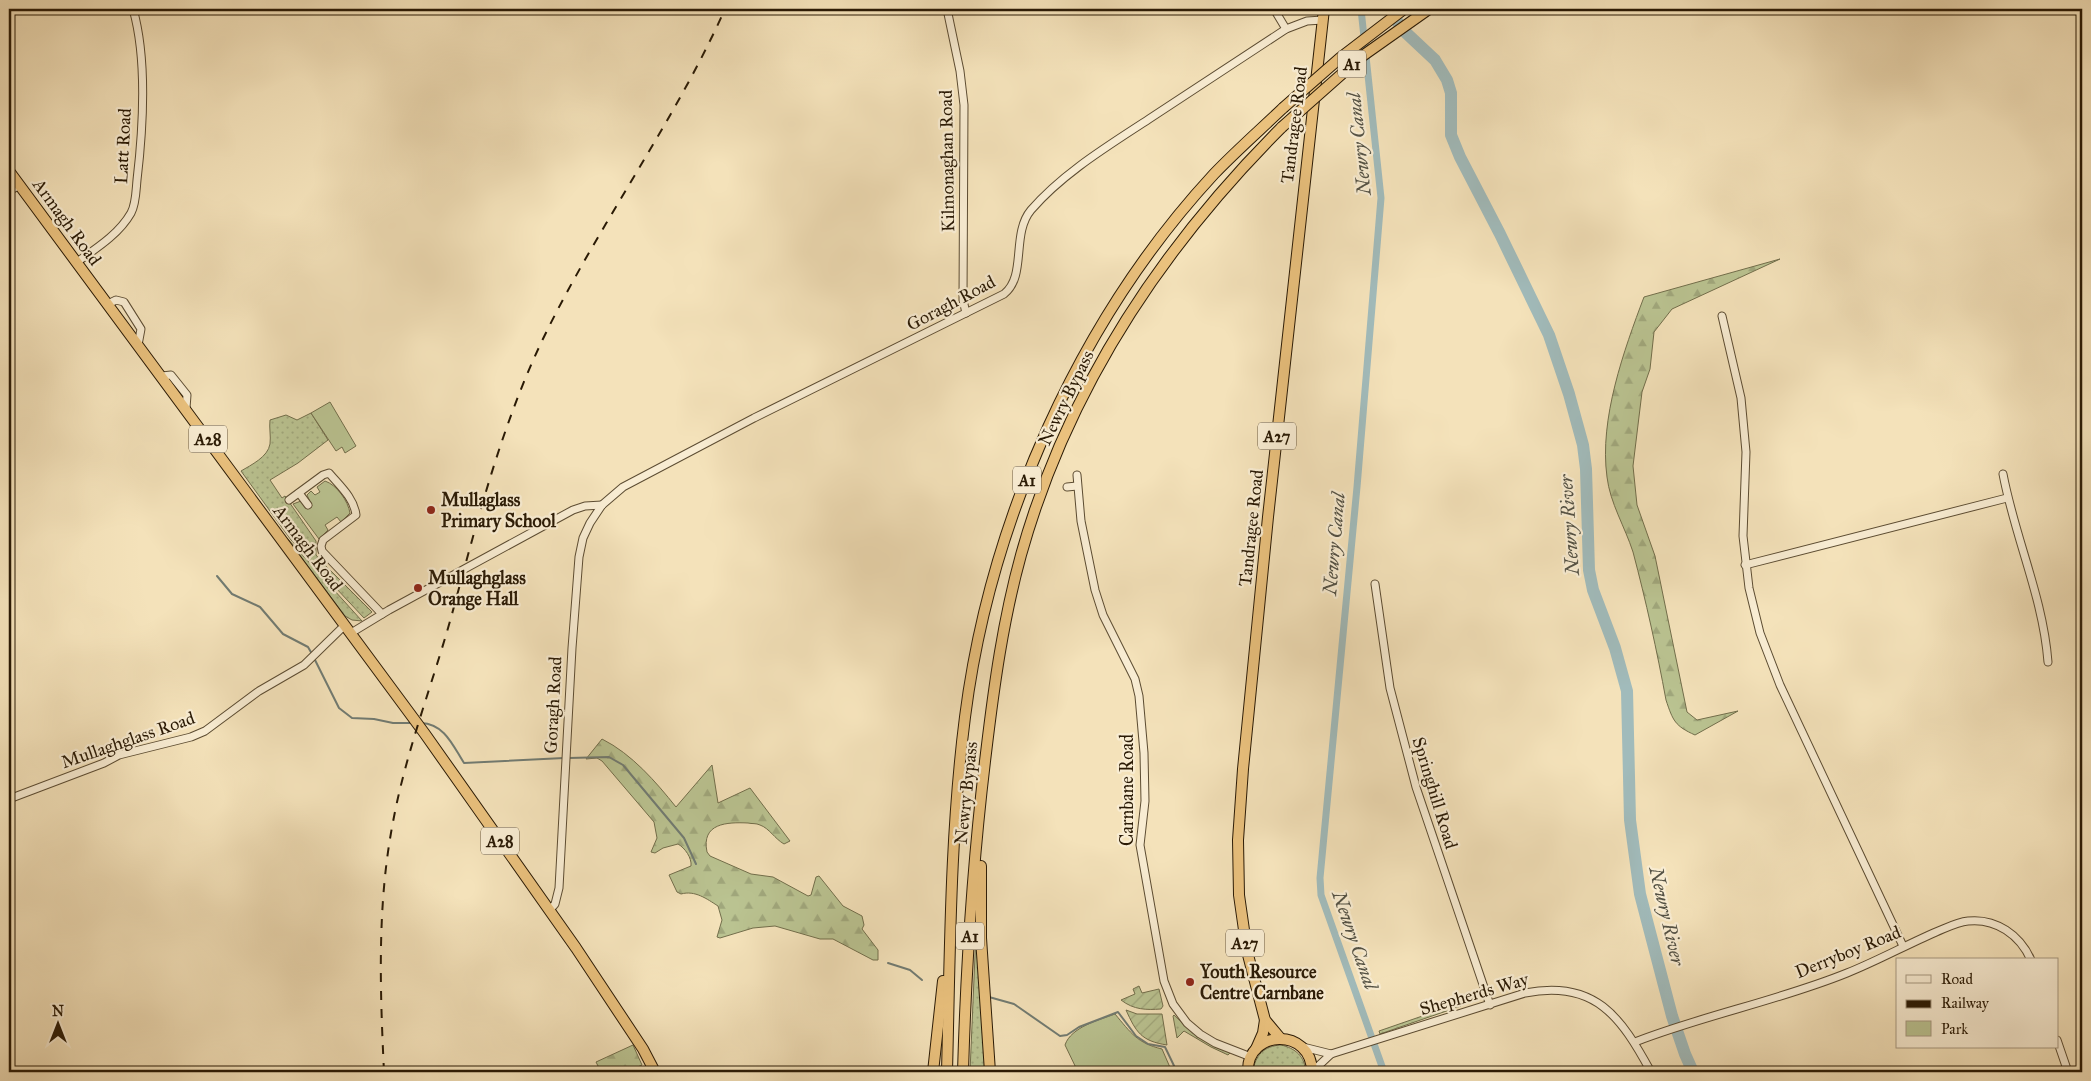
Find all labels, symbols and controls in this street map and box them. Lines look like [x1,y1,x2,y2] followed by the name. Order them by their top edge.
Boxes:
[1338,51,1366,78] road number: A1
[1276,65,1313,185] street label: Tandragee Road
[935,90,960,232] street label: Kilmonaghan Road
[1342,90,1376,197] water label: Newry Canal
[110,108,136,184] street label: Latt Road
[27,173,106,270] street label: Armagh Road
[903,270,1000,336] street label: Goragh Road
[1033,347,1099,449] street label: Newry Bypass
[1258,422,1296,450] road number: A27
[189,426,227,452] road number: A28
[1013,466,1041,494] road number: A1
[1234,468,1269,588] street label: Tandragee Road
[1554,473,1584,577] water label: Newry River
[441,489,557,533] place label: Mullaglass Primary School
[1318,490,1350,597] water label: Newry Canal
[267,500,348,596] street label: Armagh Road
[425,504,437,516] marker: Mullaglass Primary School
[428,567,526,611] place label: Mullaghglass Orange Hall
[412,582,424,594] marker: Mullaghglass Orange Hall
[539,656,568,754] street label: Goragh Road
[58,707,198,774] street label: Mullaghglass Road
[1116,734,1138,846] street label: Carnbane Road
[1407,734,1462,852] street label: Springhill Road
[950,740,982,846] street label: Newry Bypass
[481,828,519,854] road number: A28
[1644,863,1690,969] water label: Newry River
[1327,887,1383,994] water label: Newry Canal
[1792,921,1904,983] street label: Derryboy Road
[956,922,984,949] road number: A1
[1226,930,1264,956] road number: A27
[1896,958,2058,1048] legend
[1199,961,1324,1004] place label: Youth Resource Centre Carnbane
[1417,968,1532,1020] street label: Shepherds Way
[1941,970,1973,988] text: Road
[1184,976,1196,988] marker: Youth Resource Centre Carnbane
[1941,994,1990,1012] text: Railway
[32,998,82,1048] north arrow
[52,1003,64,1020] text: N
[1941,1020,1968,1038] text: Park

